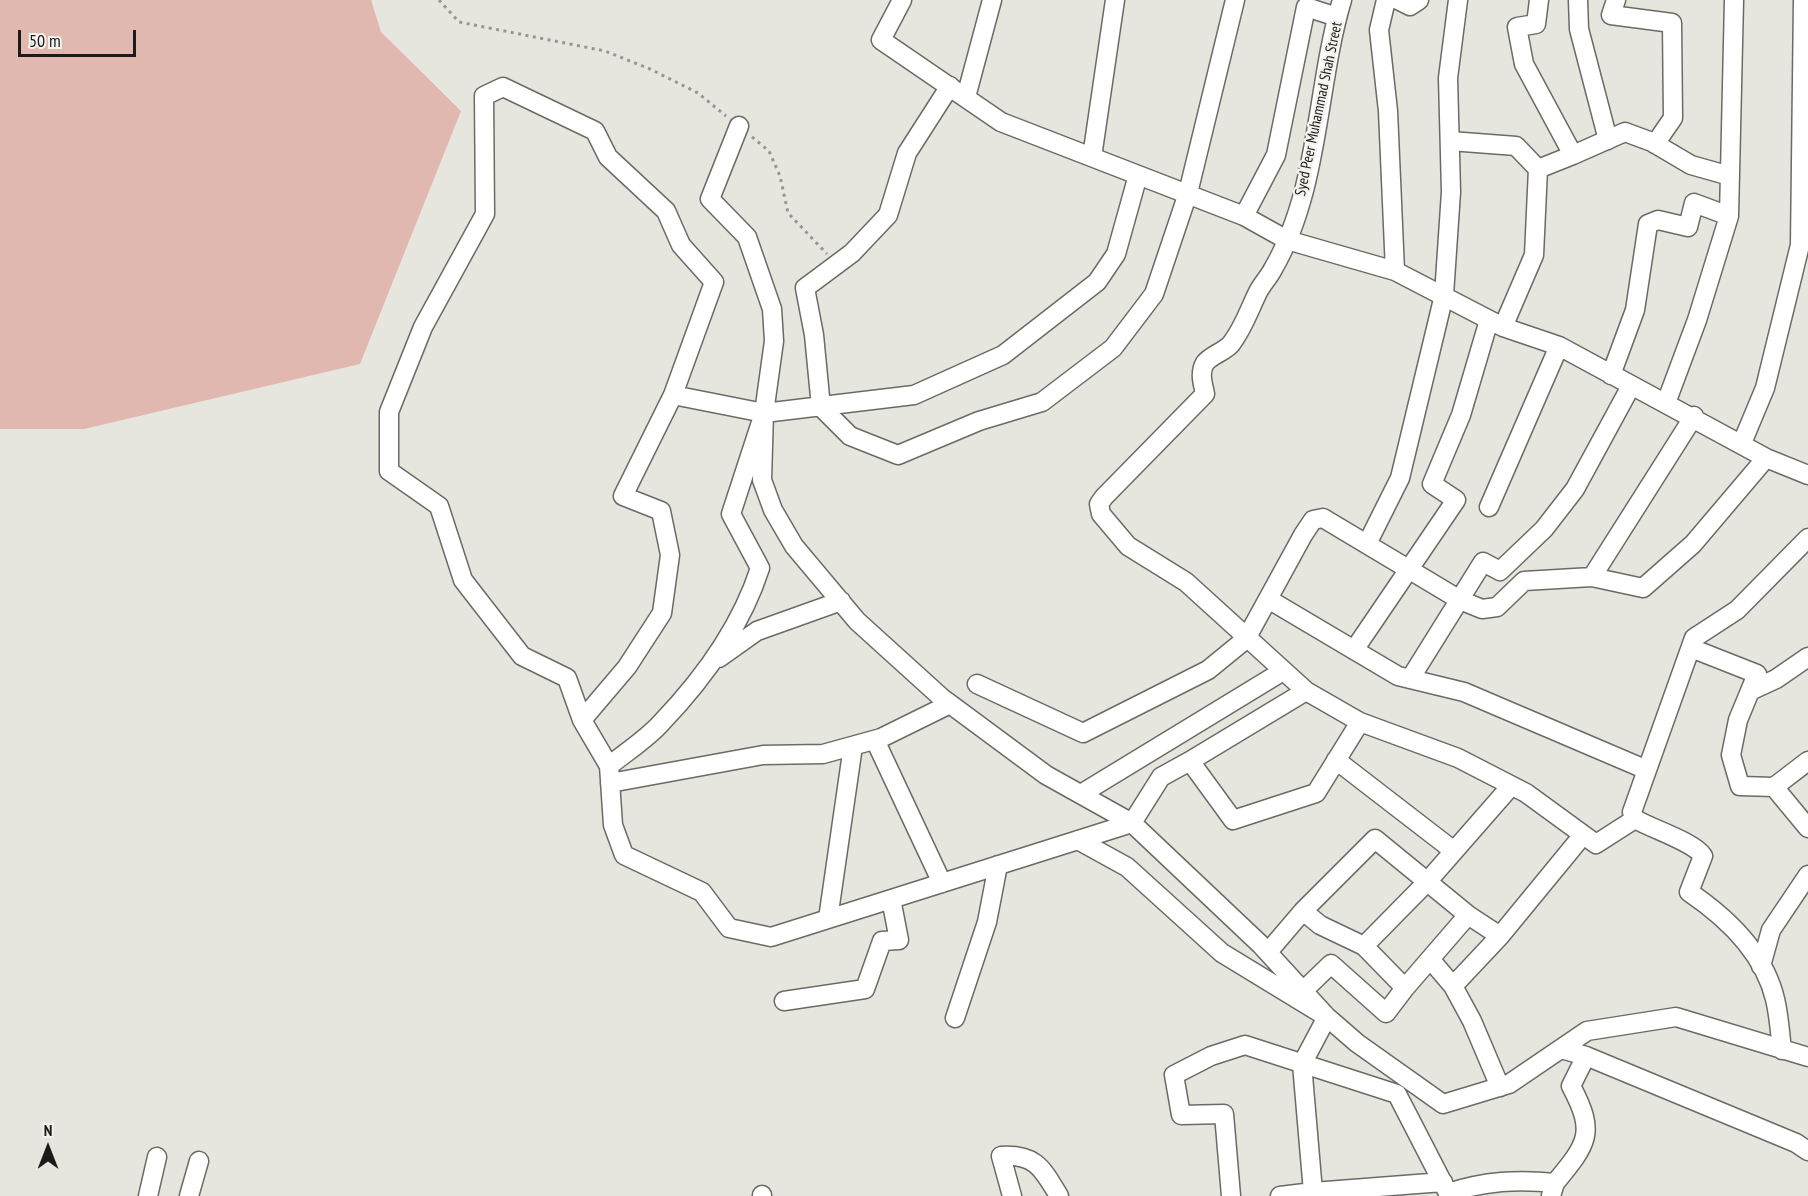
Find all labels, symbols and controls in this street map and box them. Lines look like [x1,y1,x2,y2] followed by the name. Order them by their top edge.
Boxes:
[21,18,140,56] scale bar
[1292,20,1346,198] street label: Syed Peer Muhammad Shah Street
[29,29,61,52] text: 50 m
[18,1118,78,1178] north arrow
[44,1120,52,1140] text: N

